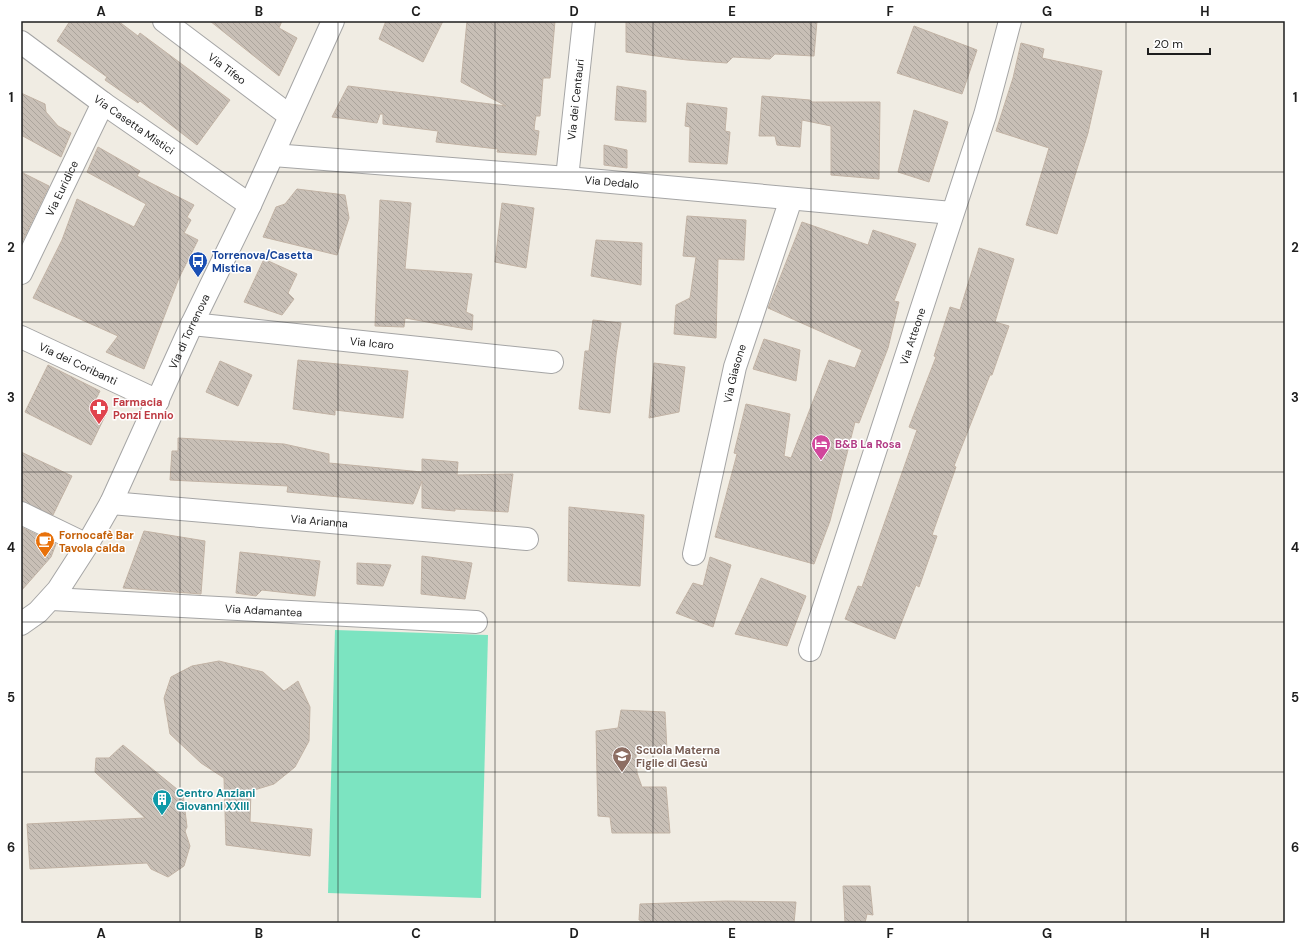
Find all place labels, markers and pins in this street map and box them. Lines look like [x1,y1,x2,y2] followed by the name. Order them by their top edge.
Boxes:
[212,248,313,275] place label: Torrenova/Casetta Mistica
[187,250,209,278] bus stop icon: Torrenova/Casetta Mistica
[113,395,174,422] place label: Farmacia Ponzi Ennio
[88,397,110,425] pharmacy icon: Farmacia Ponzi Ennio
[810,433,832,461] hotel icon: B&B La Rosa
[835,437,901,451] place label: B&B La Rosa
[59,528,134,555] place label: Fornocafè Bar Tavola calda
[34,530,56,558] cafe icon: Fornocafè Bar Tavola calda
[636,743,720,770] place label: Scuola Materna Figlie di Gesù
[611,745,633,773] school or university icon: Scuola Materna Figlie di Gesù
[176,786,255,813] place label: Centro Anziani Giovanni XXIII
[151,788,173,816] building icon: Centro Anziani Giovanni XXIII

